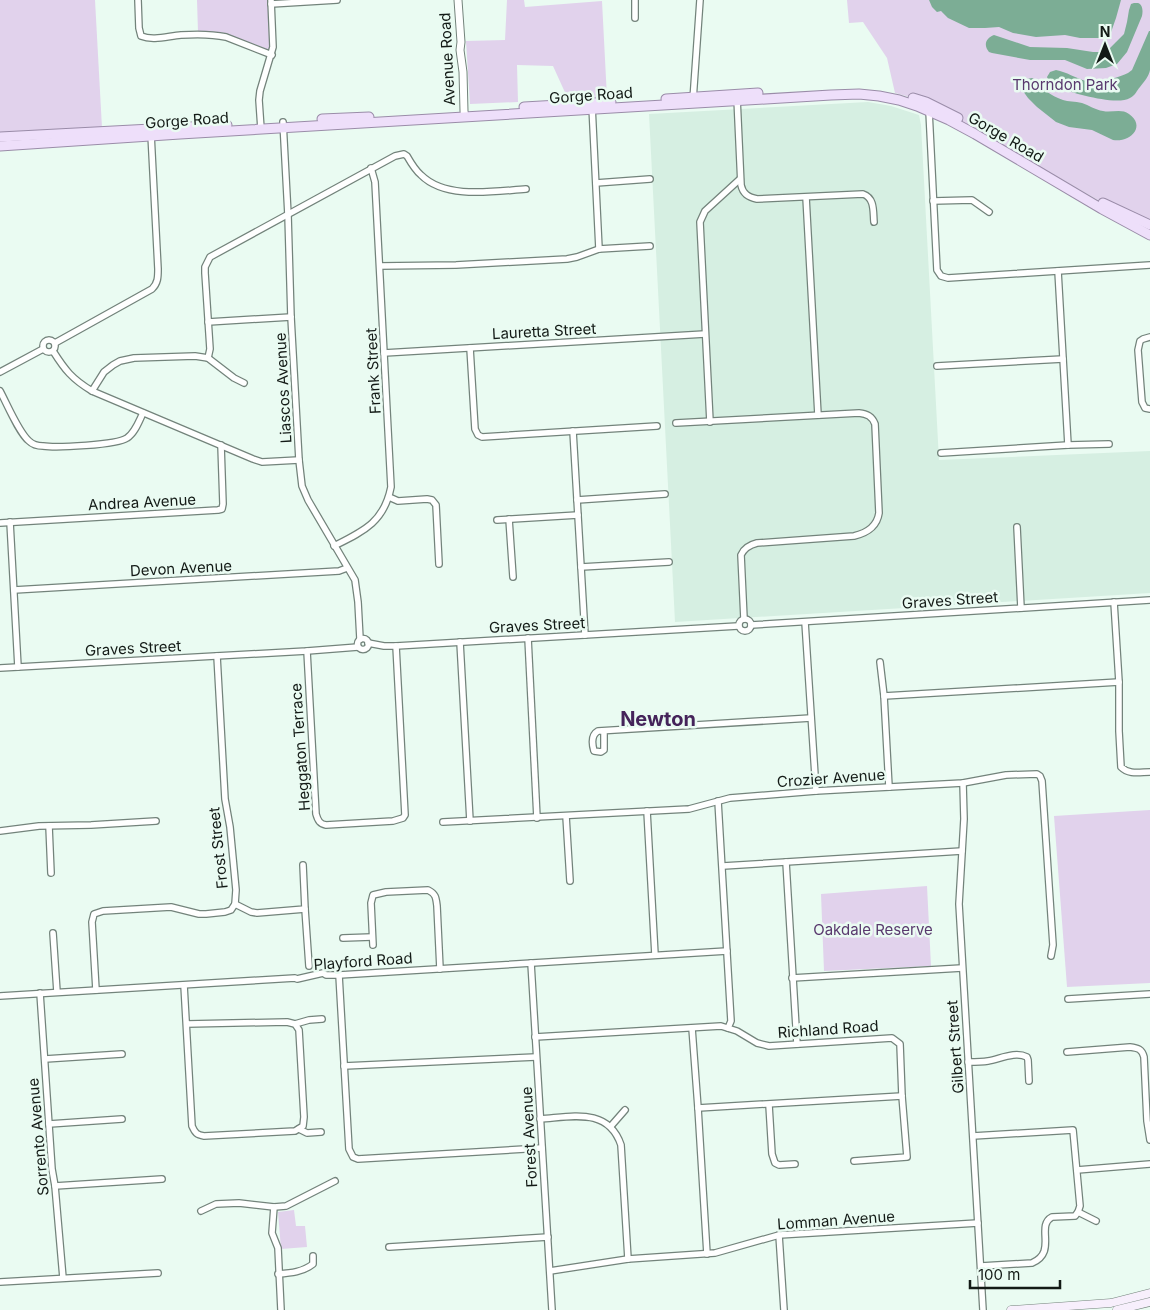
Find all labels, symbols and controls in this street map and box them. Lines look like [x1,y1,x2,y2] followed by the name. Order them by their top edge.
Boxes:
[435,12,459,106] street label: Avenue Road
[1080,20,1130,70] north arrow
[1100,23,1110,40] text: N
[1012,75,1119,94] park label: Thorndon Park
[548,83,634,107] street label: Gorge Road
[144,108,230,132] street label: Gorge Road
[965,108,1047,166] street label: Gorge Road
[491,319,597,343] street label: Lauretta Street
[361,327,385,415] street label: Frank Street
[271,332,295,444] street label: Liascos Avenue
[88,490,196,514] street label: Andrea Avenue
[129,556,233,580] street label: Devon Avenue
[901,587,999,613] street label: Graves Street
[488,613,586,637] street label: Graves Street
[84,636,182,660] street label: Graves Street
[286,682,314,812] street label: Heggaton Terrace
[620,707,696,731] district label: Newton
[776,765,886,791] street label: Crozier Avenue
[204,806,232,890] street label: Frost Street
[813,920,933,939] park label: Oakdale Reserve
[313,948,413,974] street label: Playford Road
[942,1000,968,1094] street label: Gilbert Street
[777,1016,879,1042] street label: Richland Road
[23,1077,53,1197] street label: Sorrento Avenue
[517,1086,541,1188] street label: Forest Avenue
[777,1206,895,1234] street label: Lomman Avenue
[970,1258,1060,1290] scale bar
[978,1265,1020,1284] text: 100 m

